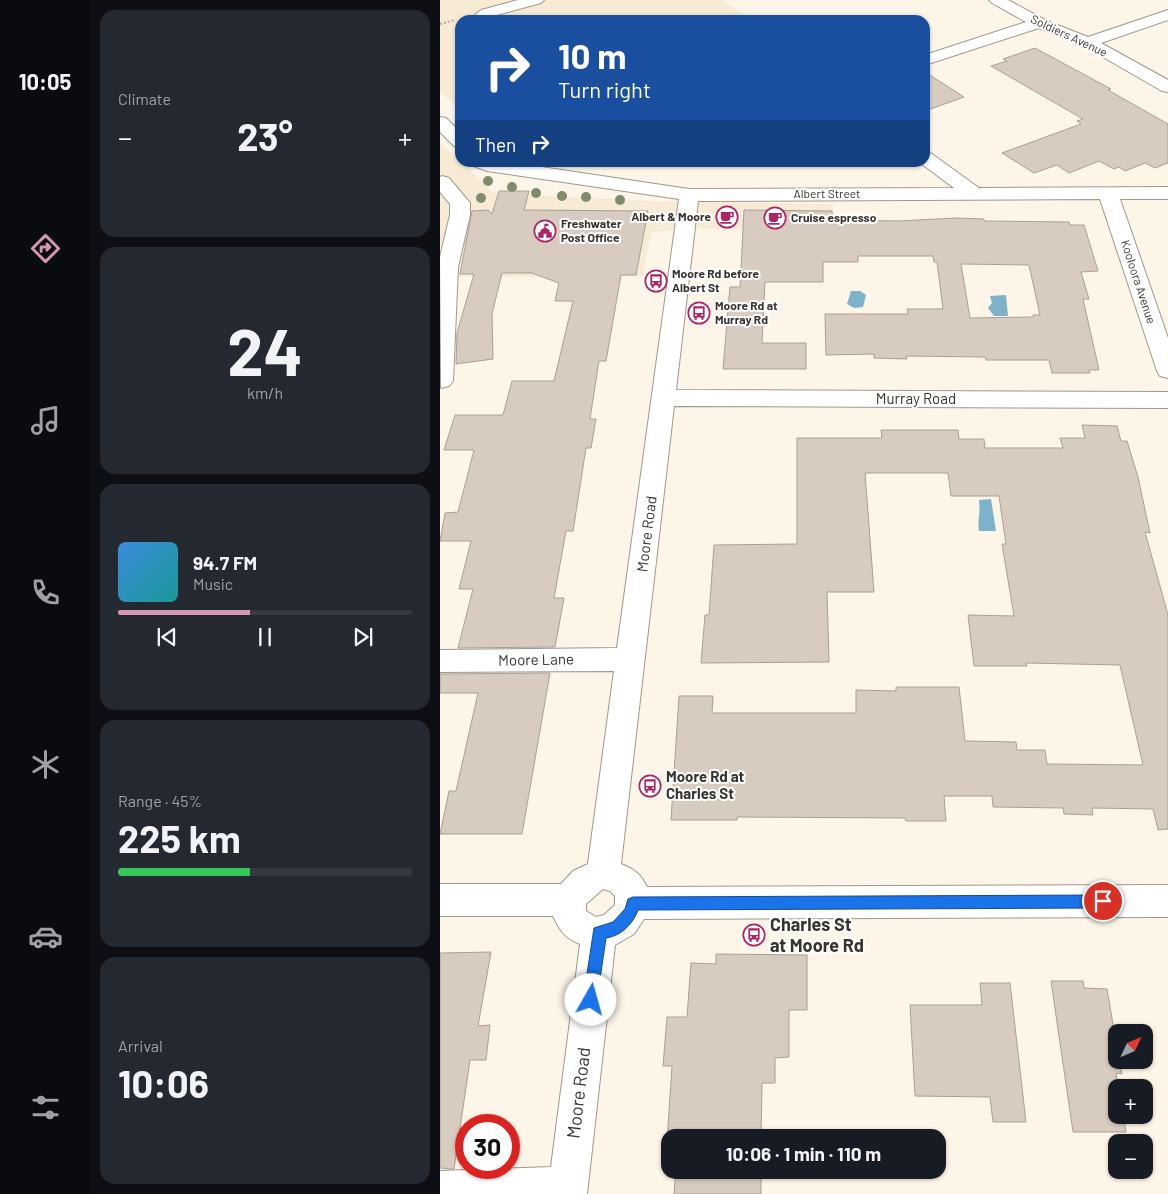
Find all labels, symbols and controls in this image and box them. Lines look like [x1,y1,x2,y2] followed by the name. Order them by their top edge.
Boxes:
[1029,11,1110,59] street label: Soldiers Avenue
[558,34,627,76] text: 10 m
[475,35,540,100] icon: right
[19,68,71,94] text: 10:05
[558,76,651,102] text: Turn right
[118,89,171,108] text: Climate
[237,113,293,159] text: 23°
[118,120,132,154] text: −
[398,120,412,154] text: +
[526,130,554,158] icon: right
[475,133,516,156] text: Then
[794,186,861,200] street label: Albert Street
[715,205,739,229] cafe icon: Albert & Moore
[763,206,787,230] cafe icon: Cruise espresso
[631,209,711,223] place label: Albert & Moore
[791,210,877,224] place label: Cruise espresso
[561,216,622,244] place label: Freshwater Post Office
[533,219,557,243] public building icon: Freshwater Post Office
[28,231,63,266] icon: directions
[1119,238,1159,325] street label: Kooloora Avenue
[672,266,759,294] place label: Moore Rd before Albert St
[644,269,668,293] bus stop icon: Moore Rd before Albert St
[715,298,778,326] place label: Moore Rd at Murray Rd
[687,301,711,325] bus stop icon: Moore Rd at Murray Rd
[227,311,303,389] text: 24
[247,383,283,402] text: km/h
[876,389,956,407] street label: Murray Road
[28,403,63,438] icon: music
[632,495,660,573] street label: Moore Road
[193,551,257,574] text: 94.7 FM
[193,574,233,593] text: Music
[28,575,63,610] icon: phone
[153,623,181,651] icon: previous
[251,623,279,651] icon: pause
[349,623,377,651] icon: next
[498,649,574,669] street label: Moore Lane
[28,747,63,782] icon: climate
[666,767,745,802] place label: Moore Rd at Charles St
[638,774,662,798] bus stop icon: Moore Rd at Charles St
[118,791,202,810] text: Range · 45%
[118,815,241,861] text: 225 km
[1082,880,1124,922] pin
[1089,887,1117,915] icon: arrive
[770,913,864,956] place label: Charles St at Moore Rd
[28,919,63,954] icon: car
[742,923,766,947] bus stop icon: Charles St at Moore Rd
[564,973,616,1025] position arrow
[1108,1024,1152,1069] north arrow
[1108,1024,1153,1179] map controls
[118,1036,163,1055] text: Arrival
[561,1046,595,1140] street label: Moore Road
[118,1060,209,1106] text: 10:06
[1108,1079,1153,1124] button: +
[28,1090,63,1125] icon: filters
[455,1114,520,1179] speed limit sign: 30
[1108,1134,1153,1179] button: −
[726,1142,881,1165] text: 10:06 · 1 min · 110 m

